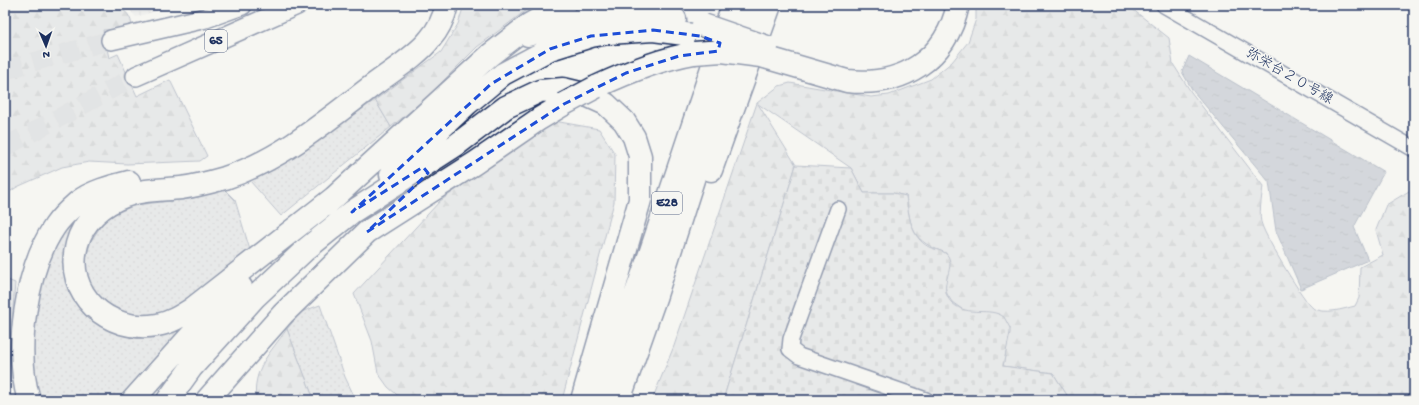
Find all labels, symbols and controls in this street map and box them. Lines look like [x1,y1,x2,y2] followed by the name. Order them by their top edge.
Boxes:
[26,26,66,66] north arrow
[205,30,227,52] road number: 65
[1242,45,1336,109] street label: 弥栄台２０号線
[42,48,50,60] text: N
[652,192,682,214] road number: E28

